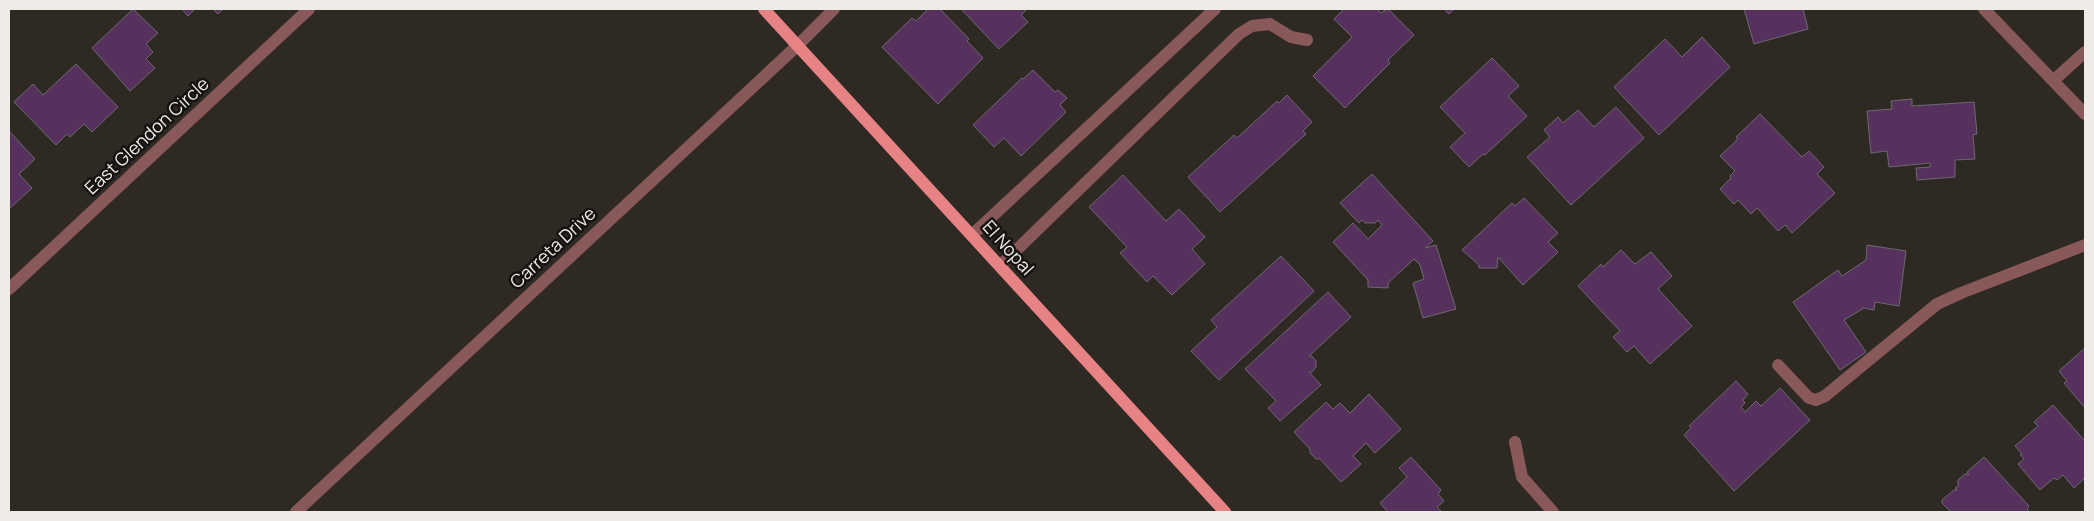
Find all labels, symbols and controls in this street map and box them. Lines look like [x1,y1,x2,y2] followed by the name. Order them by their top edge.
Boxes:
[79,71,214,199] street label: East Glendon Circle
[504,201,600,293] street label: Carreta Drive
[978,215,1040,280] street label: El Nopal

